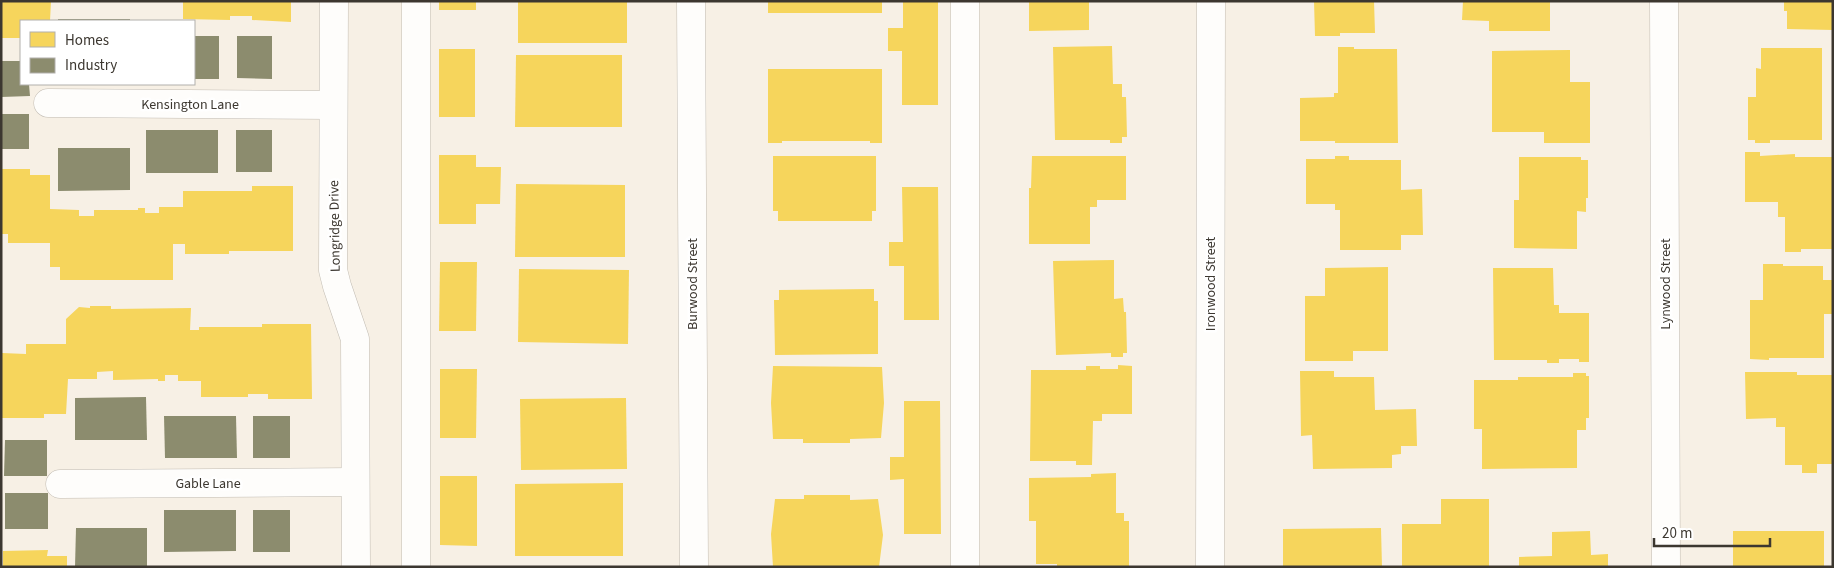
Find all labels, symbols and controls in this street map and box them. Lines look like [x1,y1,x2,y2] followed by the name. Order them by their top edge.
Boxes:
[20,20,195,85] legend
[65,30,109,51] text: Homes
[65,55,117,76] text: Industry
[141,95,239,115] street label: Kensington Lane
[324,180,346,272] street label: Longridge Drive
[1201,236,1221,331] street label: Ironwood Street
[683,238,703,330] street label: Burwood Street
[1656,238,1676,330] street label: Lynwood Street
[175,474,241,494] street label: Gable Lane
[1654,516,1770,548] scale bar
[1662,523,1692,544] text: 20 m

